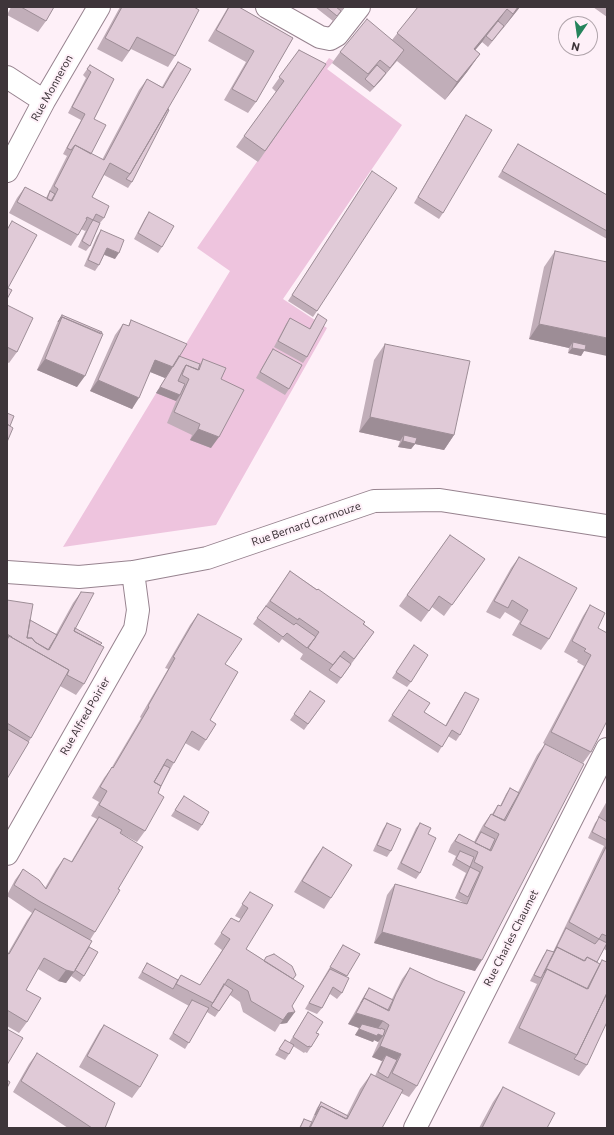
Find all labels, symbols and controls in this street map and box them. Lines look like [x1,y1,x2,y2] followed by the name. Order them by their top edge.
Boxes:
[558,16,598,56] north arrow
[570,40,581,54] text: N
[28,52,76,124] street label: Rue Monneron
[250,499,362,549] street label: Rue Bernard Carmouze
[57,675,113,757] street label: Rue Alfred Poirier
[481,888,541,988] street label: Rue Charles Chaumet

